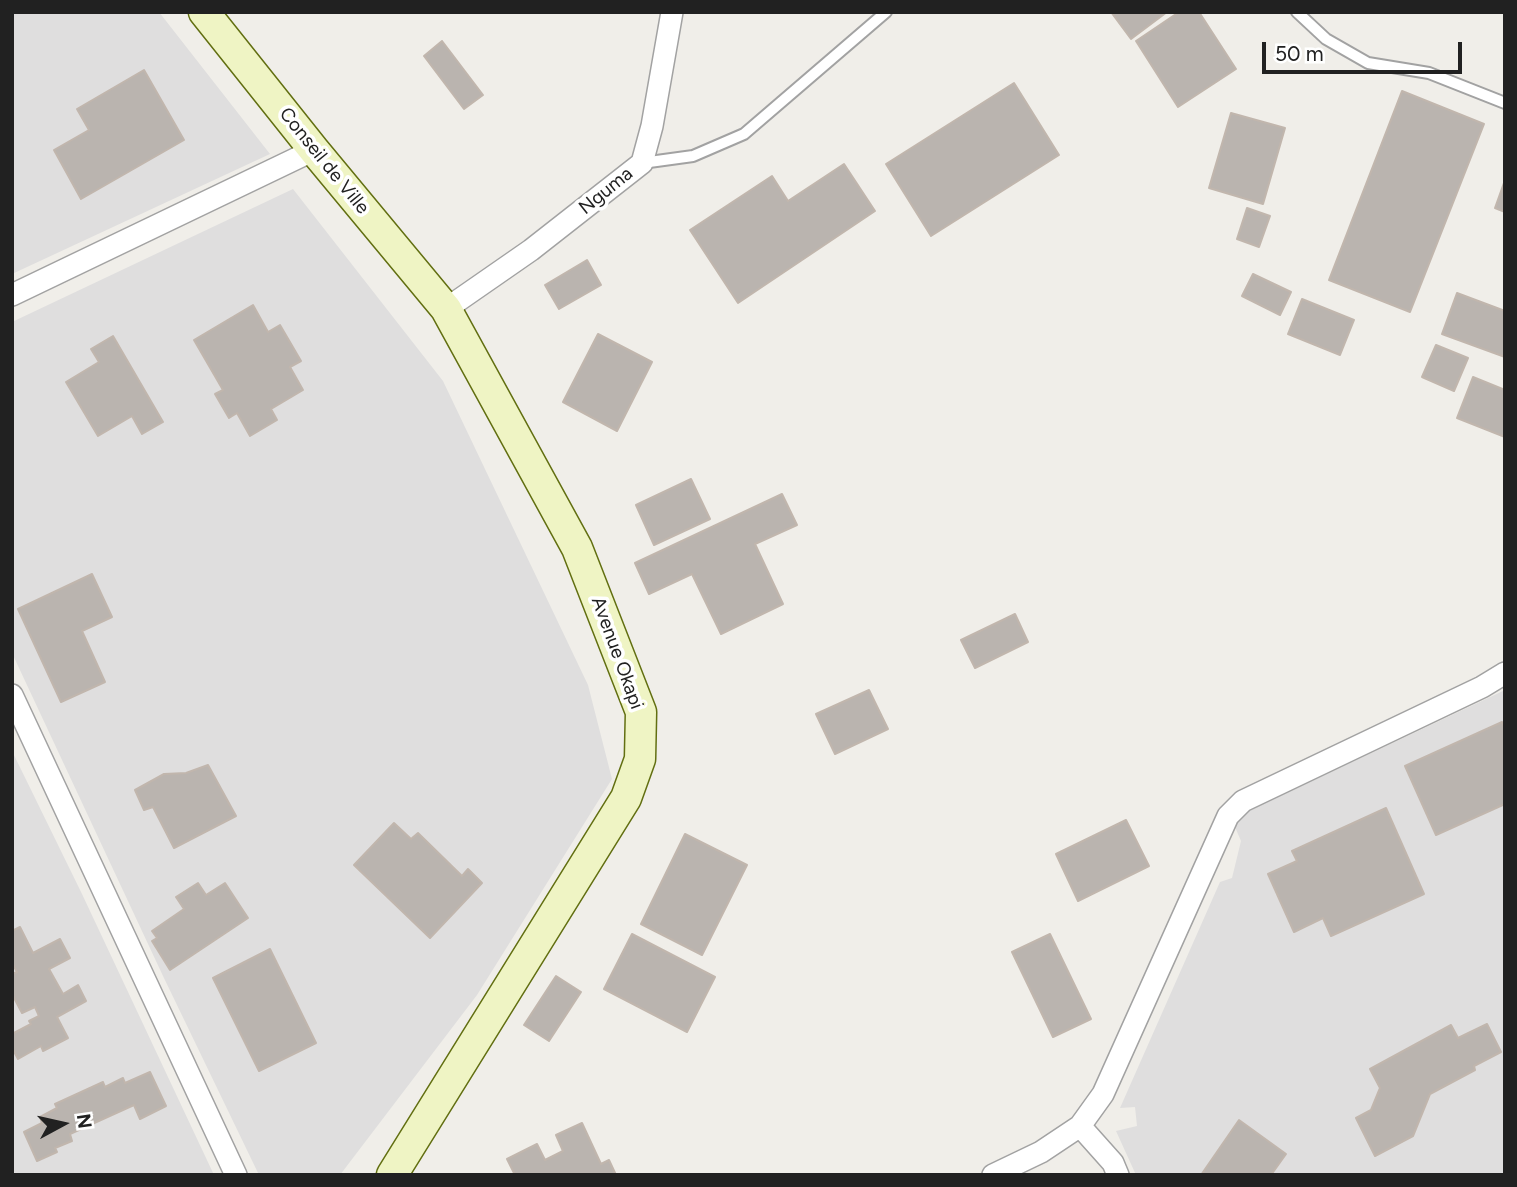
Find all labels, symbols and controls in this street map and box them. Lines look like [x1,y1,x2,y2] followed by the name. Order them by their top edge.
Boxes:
[1265,28,1464,72] scale bar
[1275,41,1324,66] text: 50 m
[274,103,374,219] street label: Conseil de Ville
[575,163,637,219] street label: Nguma
[586,594,648,712] street label: Avenue Okapi
[28,1089,98,1159] north arrow
[72,1112,97,1130] text: N

